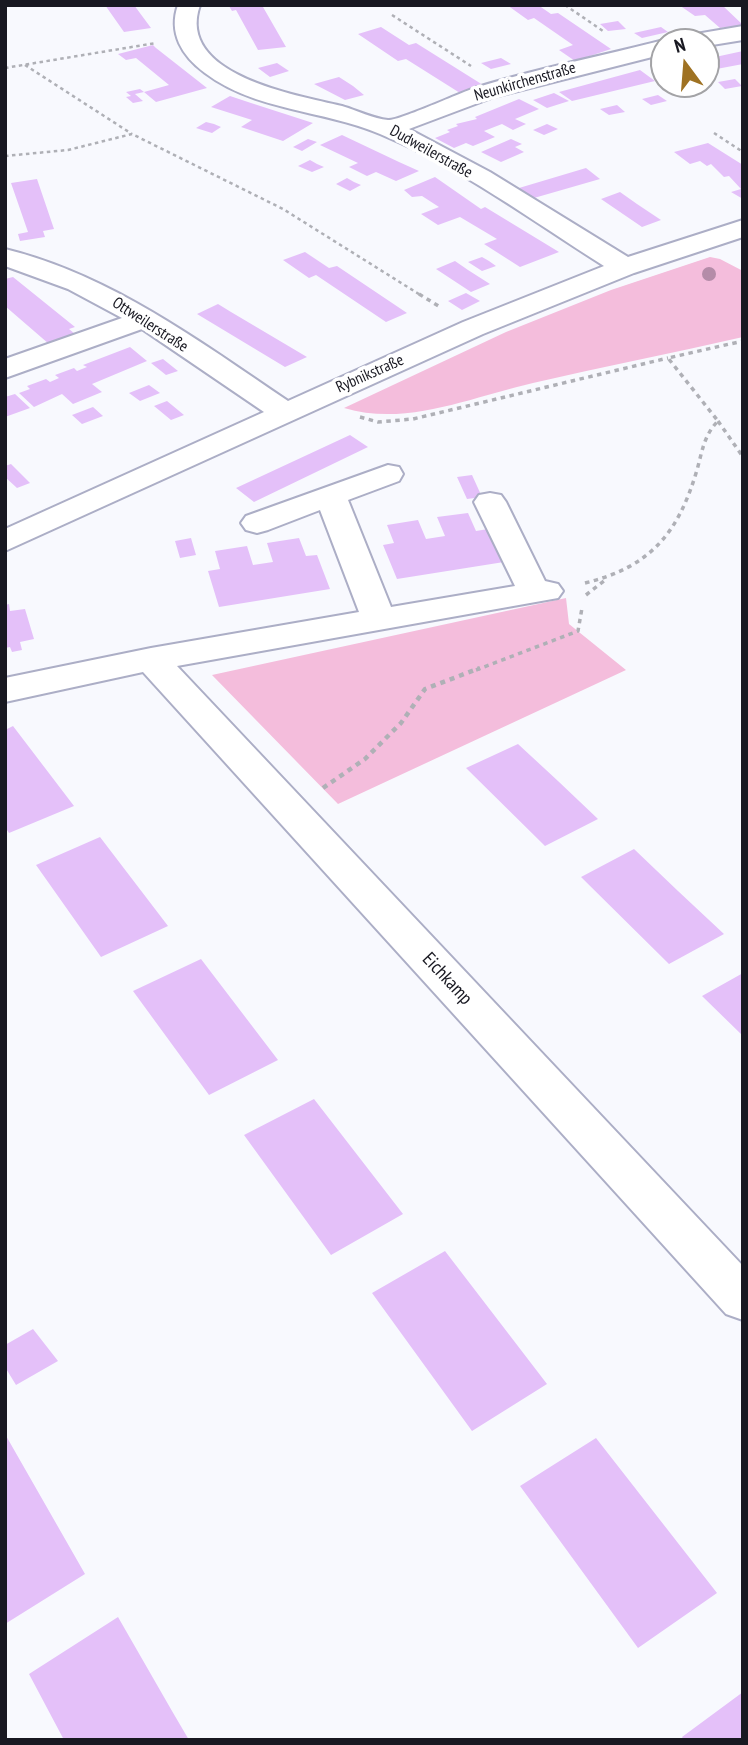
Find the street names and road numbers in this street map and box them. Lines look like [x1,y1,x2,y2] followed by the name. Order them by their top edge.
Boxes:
[472,58,578,106] street label: Neunkirchenstraße
[386,121,476,183] street label: Dudweilerstraße
[108,293,192,357] street label: Ottweilerstraße
[333,351,407,397] street label: Rybnikstraße
[417,948,477,1010] street label: Eichkamp

